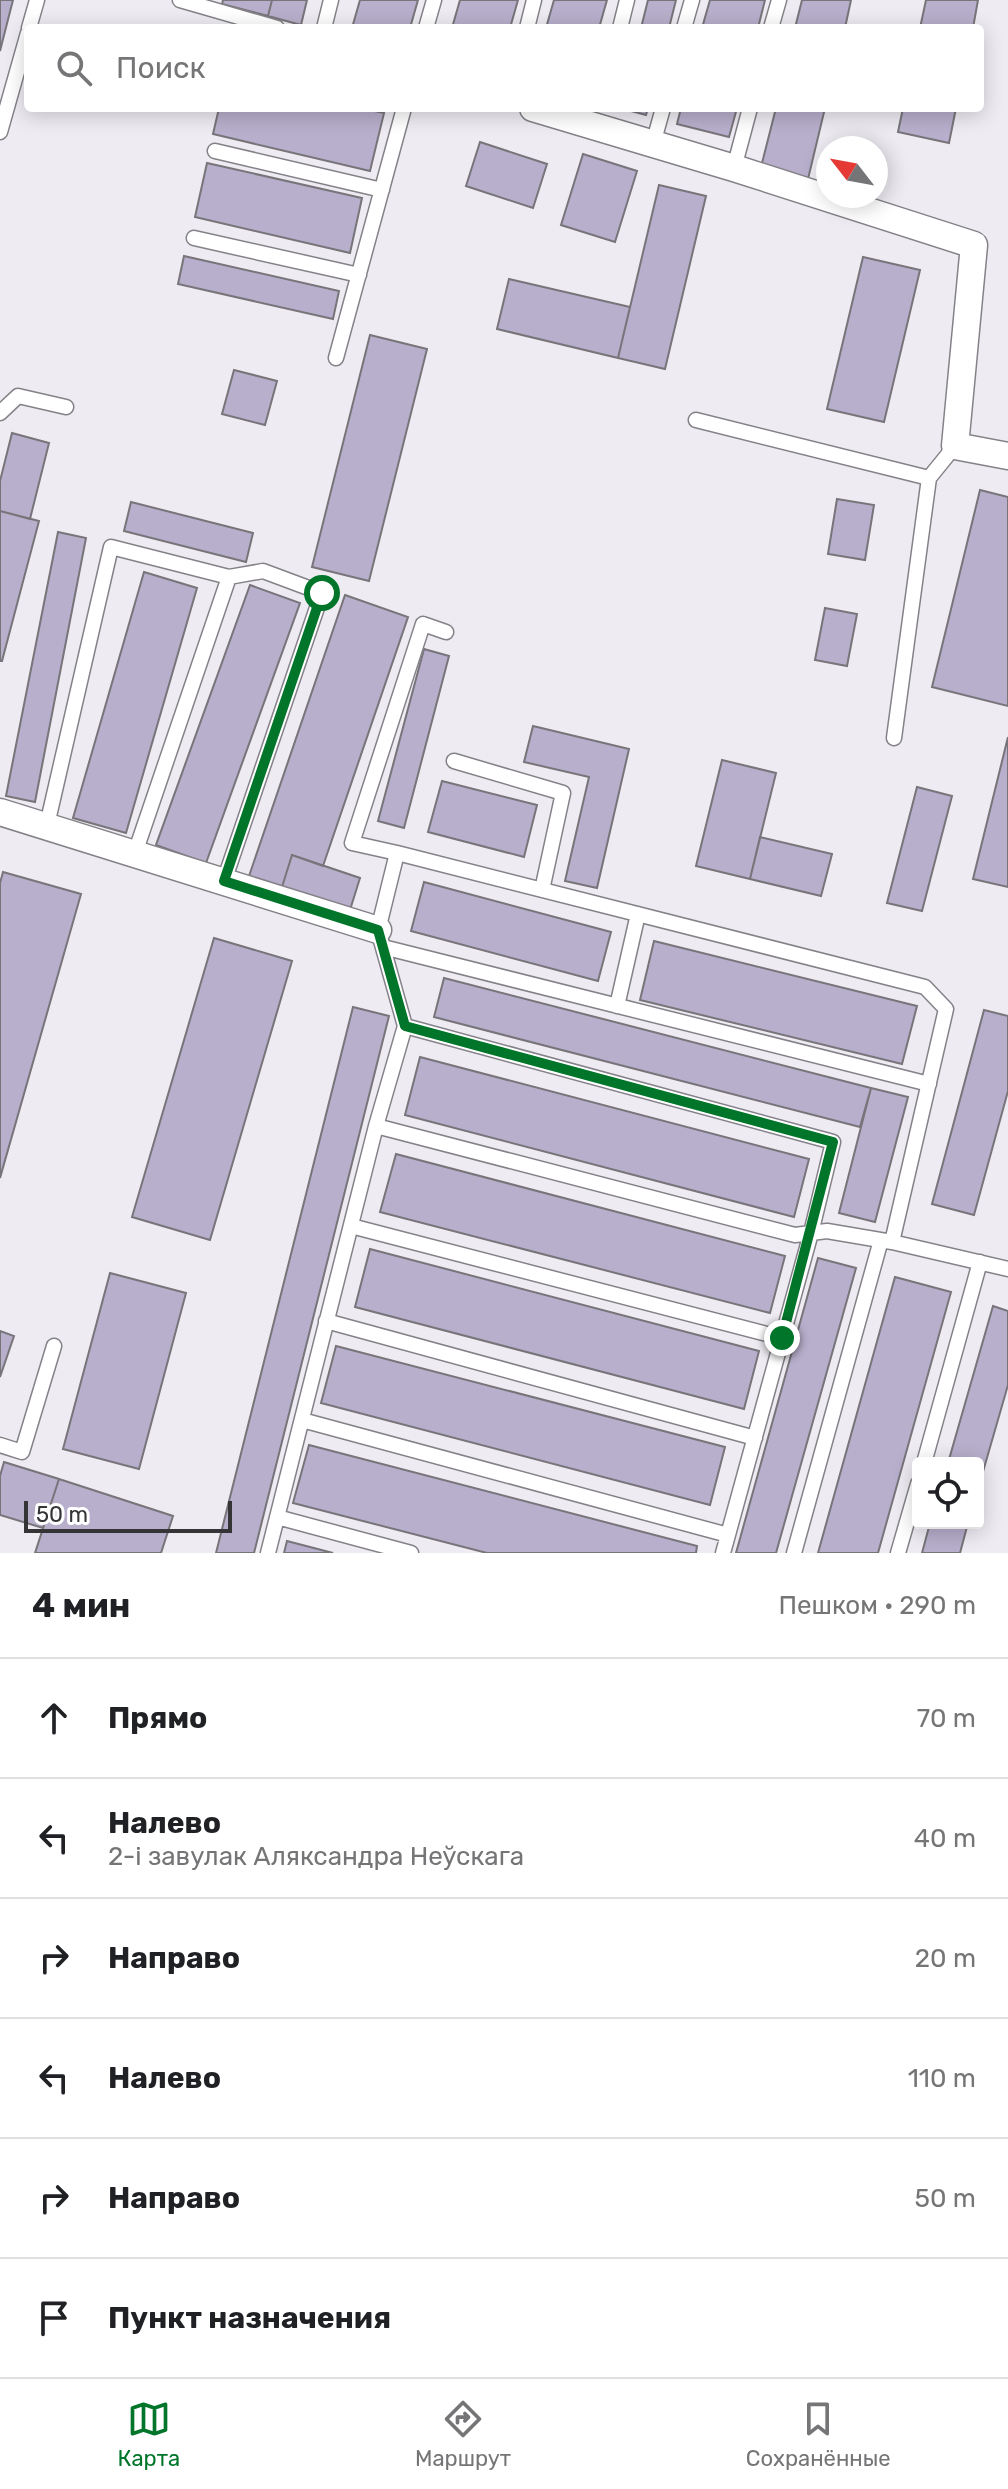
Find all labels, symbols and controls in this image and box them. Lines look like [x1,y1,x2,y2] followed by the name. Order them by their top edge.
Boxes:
[24,24,984,112] search box
[52,46,96,90] icon: search
[116,50,206,86] text: Поиск
[816,136,888,208] north arrow
[304,575,340,611] route start
[764,1320,800,1356] route end
[912,1457,984,1529] map controls
[912,1457,984,1529] button: locate
[24,1497,232,1533] scale bar
[36,1501,88,1528] text: 50 m
[32,1585,130,1626] text: 4 мин
[778,1590,976,1621] text: Пешком · 290 m
[32,1696,76,1740] icon: ahead
[108,1700,207,1736] text: Прямо
[917,1703,976,1734] text: 70 m
[108,1805,221,1841] text: Налево
[32,1816,76,1860] icon: left
[914,1823,976,1854] text: 40 m
[108,1841,524,1872] text: 2-і завулак Аляксандра Неўскага
[32,1936,76,1980] icon: right
[108,1940,240,1976] text: Направо
[915,1943,976,1974] text: 20 m
[32,2056,76,2100] icon: left
[108,2060,221,2096] text: Налево
[908,2063,976,2094] text: 110 m
[32,2176,76,2220] icon: right
[108,2180,240,2216] text: Направо
[915,2183,976,2214] text: 50 m
[32,2296,76,2340] icon: arrive
[108,2300,391,2336] text: Пункт назначения
[117,2397,180,2472] tab: Карта
[415,2397,511,2472] tab: Маршрут
[746,2397,891,2472] tab: Сохранённые

